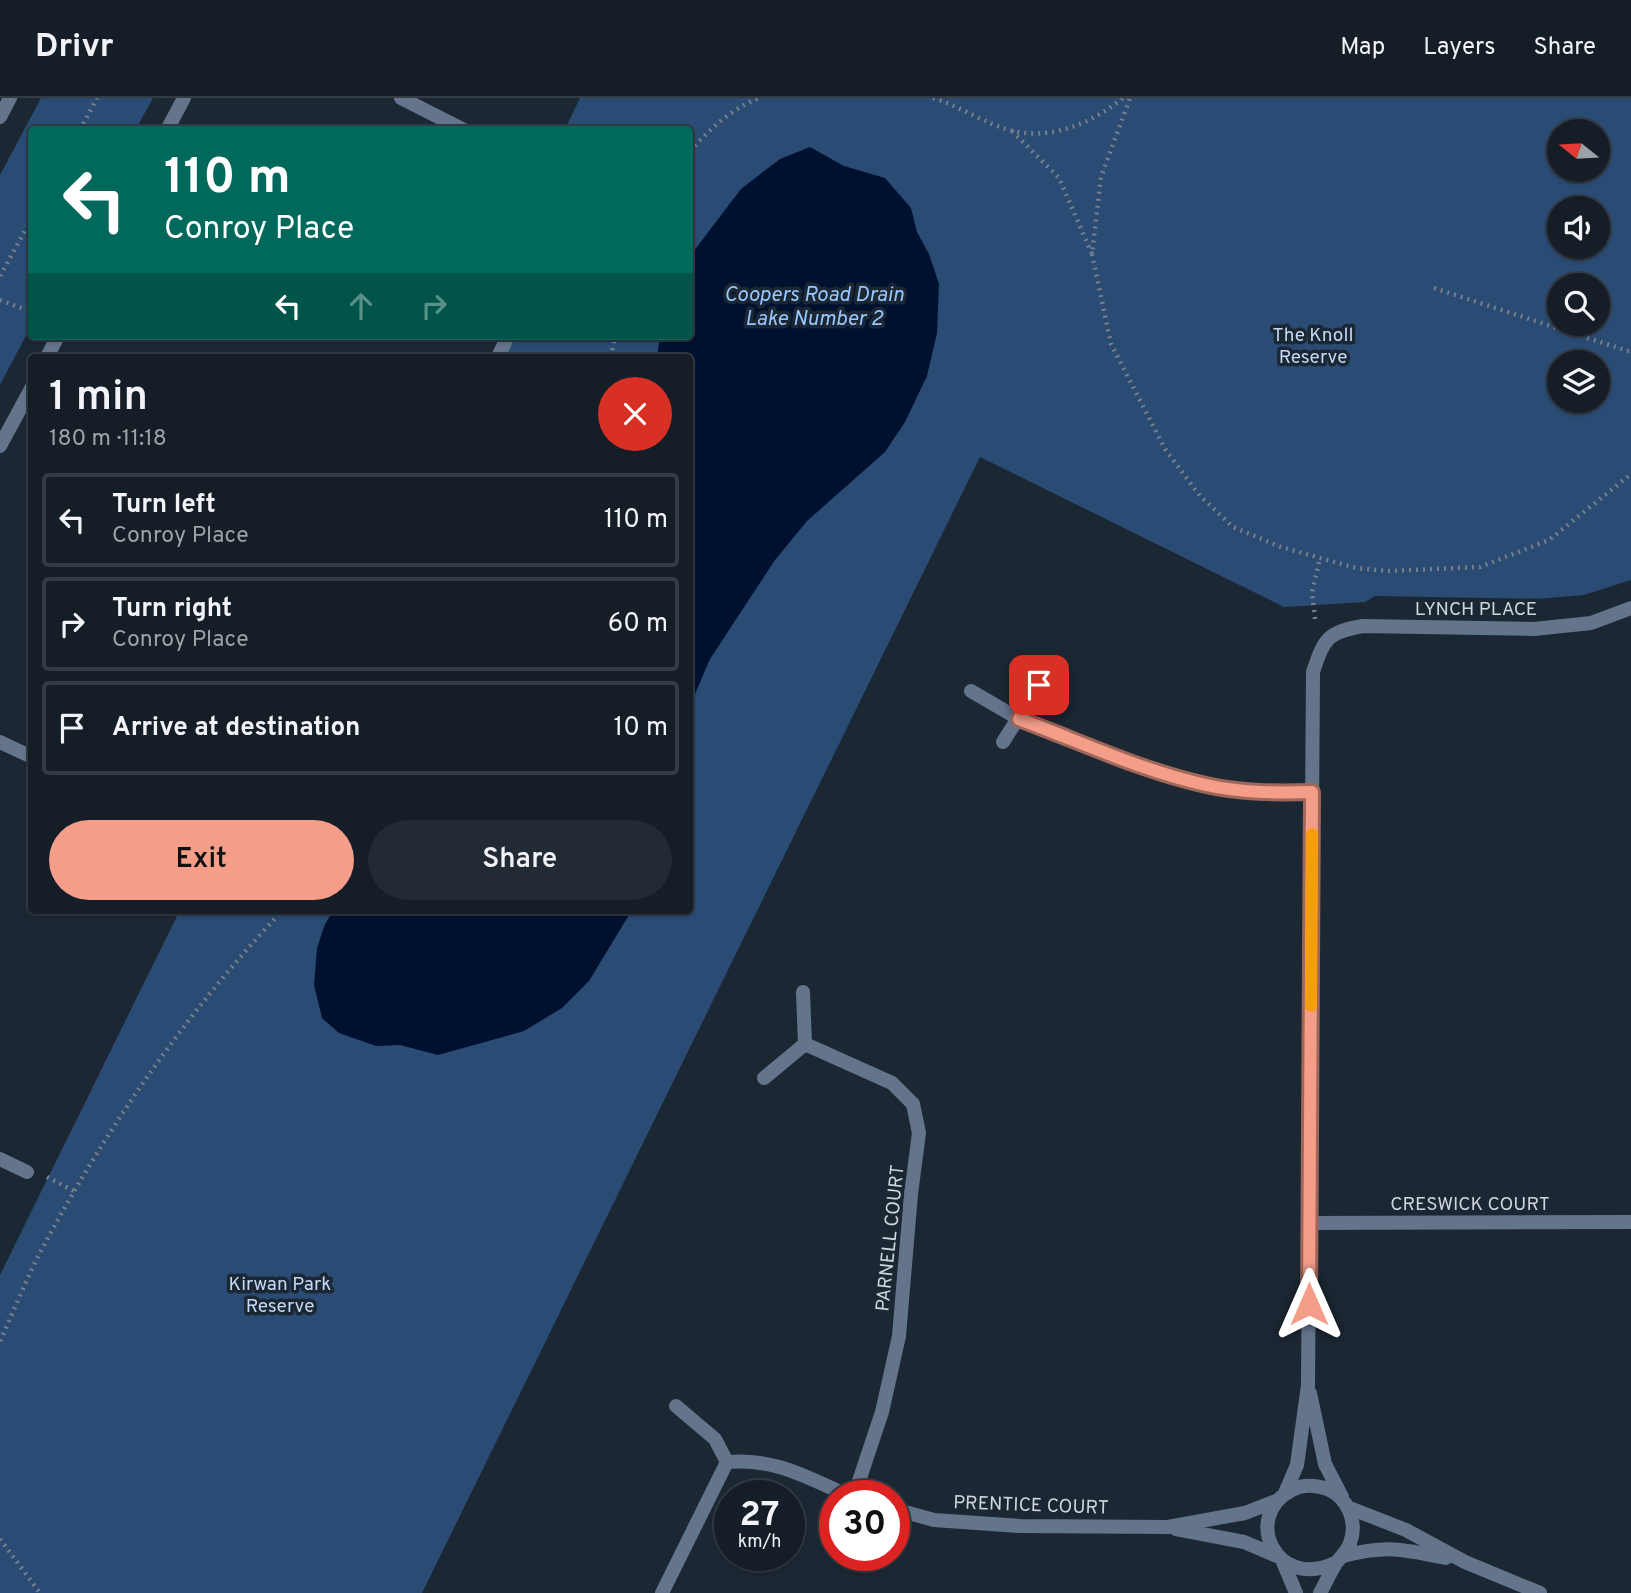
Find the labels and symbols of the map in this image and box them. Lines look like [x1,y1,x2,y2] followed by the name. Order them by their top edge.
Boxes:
[1547,119,1610,182] north arrow
[724,282,904,333] water label: Coopers Road Drain Lake Number 2
[1273,324,1353,370] park label: The Knoll Reserve
[1415,598,1537,622] street label: LYNCH PLACE
[1009,655,1069,715] pin
[871,1164,911,1313] street label: PARNELL COURT
[1390,1193,1550,1217] street label: CRESWICK COURT
[1272,1267,1346,1341] position arrow
[229,1273,331,1319] park label: Kirwan Park Reserve
[819,1480,910,1571] speed limit sign: 30
[953,1491,1109,1521] street label: PRENTICE COURT

